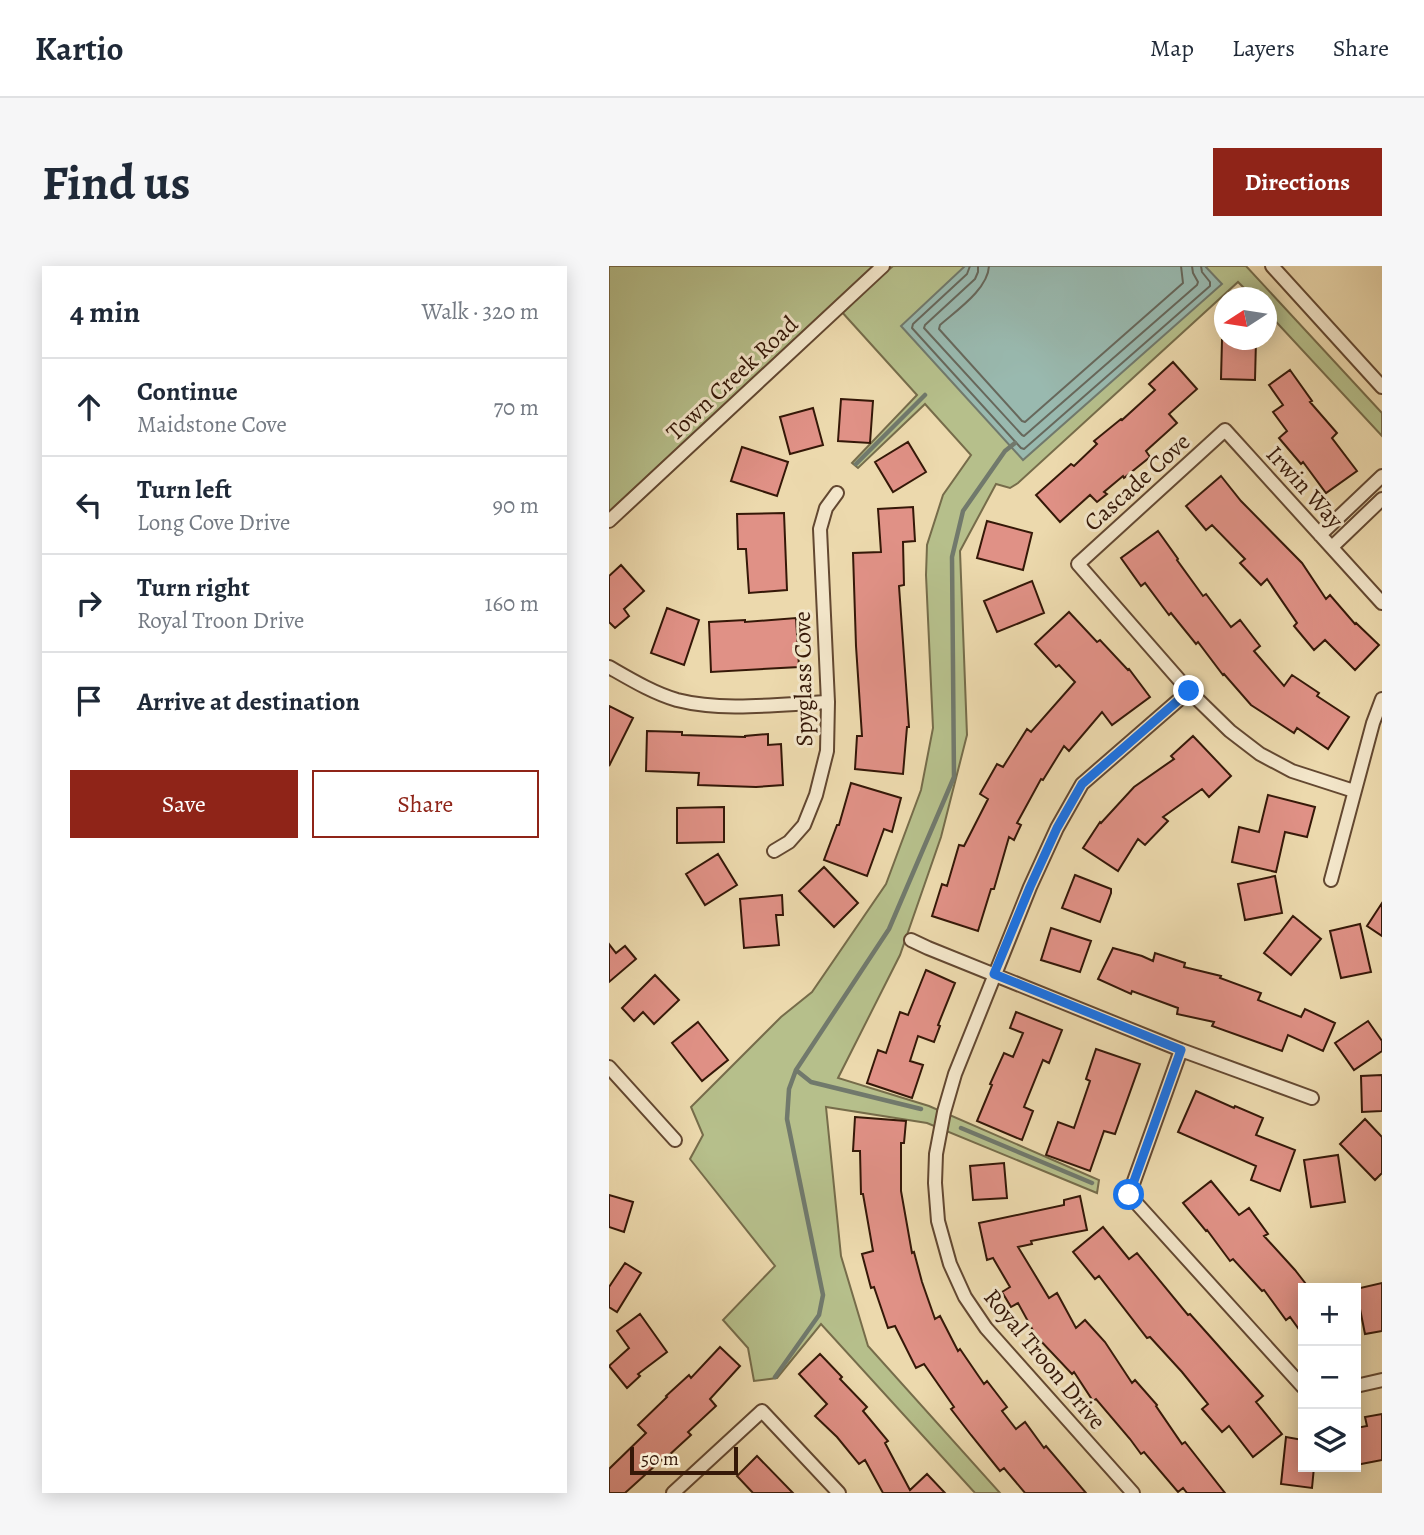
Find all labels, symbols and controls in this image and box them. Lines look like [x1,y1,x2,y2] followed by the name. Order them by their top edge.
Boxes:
[35,26,123,71] text: Kartio
[1150,32,1194,64] text: Map
[1232,32,1295,64] text: Layers
[1333,32,1389,64] text: Share
[1213,148,1382,216] button: Directions
[42,149,190,216] text: Find us
[1214,287,1277,350] north arrow
[70,292,140,332] text: 4 min
[422,296,539,327] text: Walk · 320 m
[659,308,805,448] street label: Town Creek Road
[137,374,238,409] text: Continue
[70,388,108,426] icon: ahead
[493,392,539,423] text: 70 m
[137,409,287,440] text: Maidstone Cove
[1077,426,1197,538] street label: Cascade Cove
[1259,439,1351,536] street label: Irwin Way
[137,472,232,507] text: Turn left
[70,486,108,524] icon: left
[493,490,539,521] text: 90 m
[137,507,290,538] text: Long Cove Drive
[137,570,250,605] text: Turn right
[70,584,108,622] icon: right
[485,588,539,619] text: 160 m
[137,605,304,636] text: Royal Troon Drive
[786,611,820,747] street label: Spyglass Cove
[1173,675,1204,706] route end
[70,682,108,720] icon: arrive
[137,684,360,719] text: Arrive at destination
[70,770,298,838] button: Save
[312,770,539,838] button: Share
[1113,1179,1144,1210] route start
[977,1282,1113,1436] street label: Royal Troon Drive
[1298,1283,1361,1472] map controls
[1298,1283,1361,1346] button: +
[1298,1346,1361,1409] button: −
[1298,1409,1361,1472] button: layers
[630,1444,739,1476] scale bar
[641,1446,679,1472] text: 50 m

